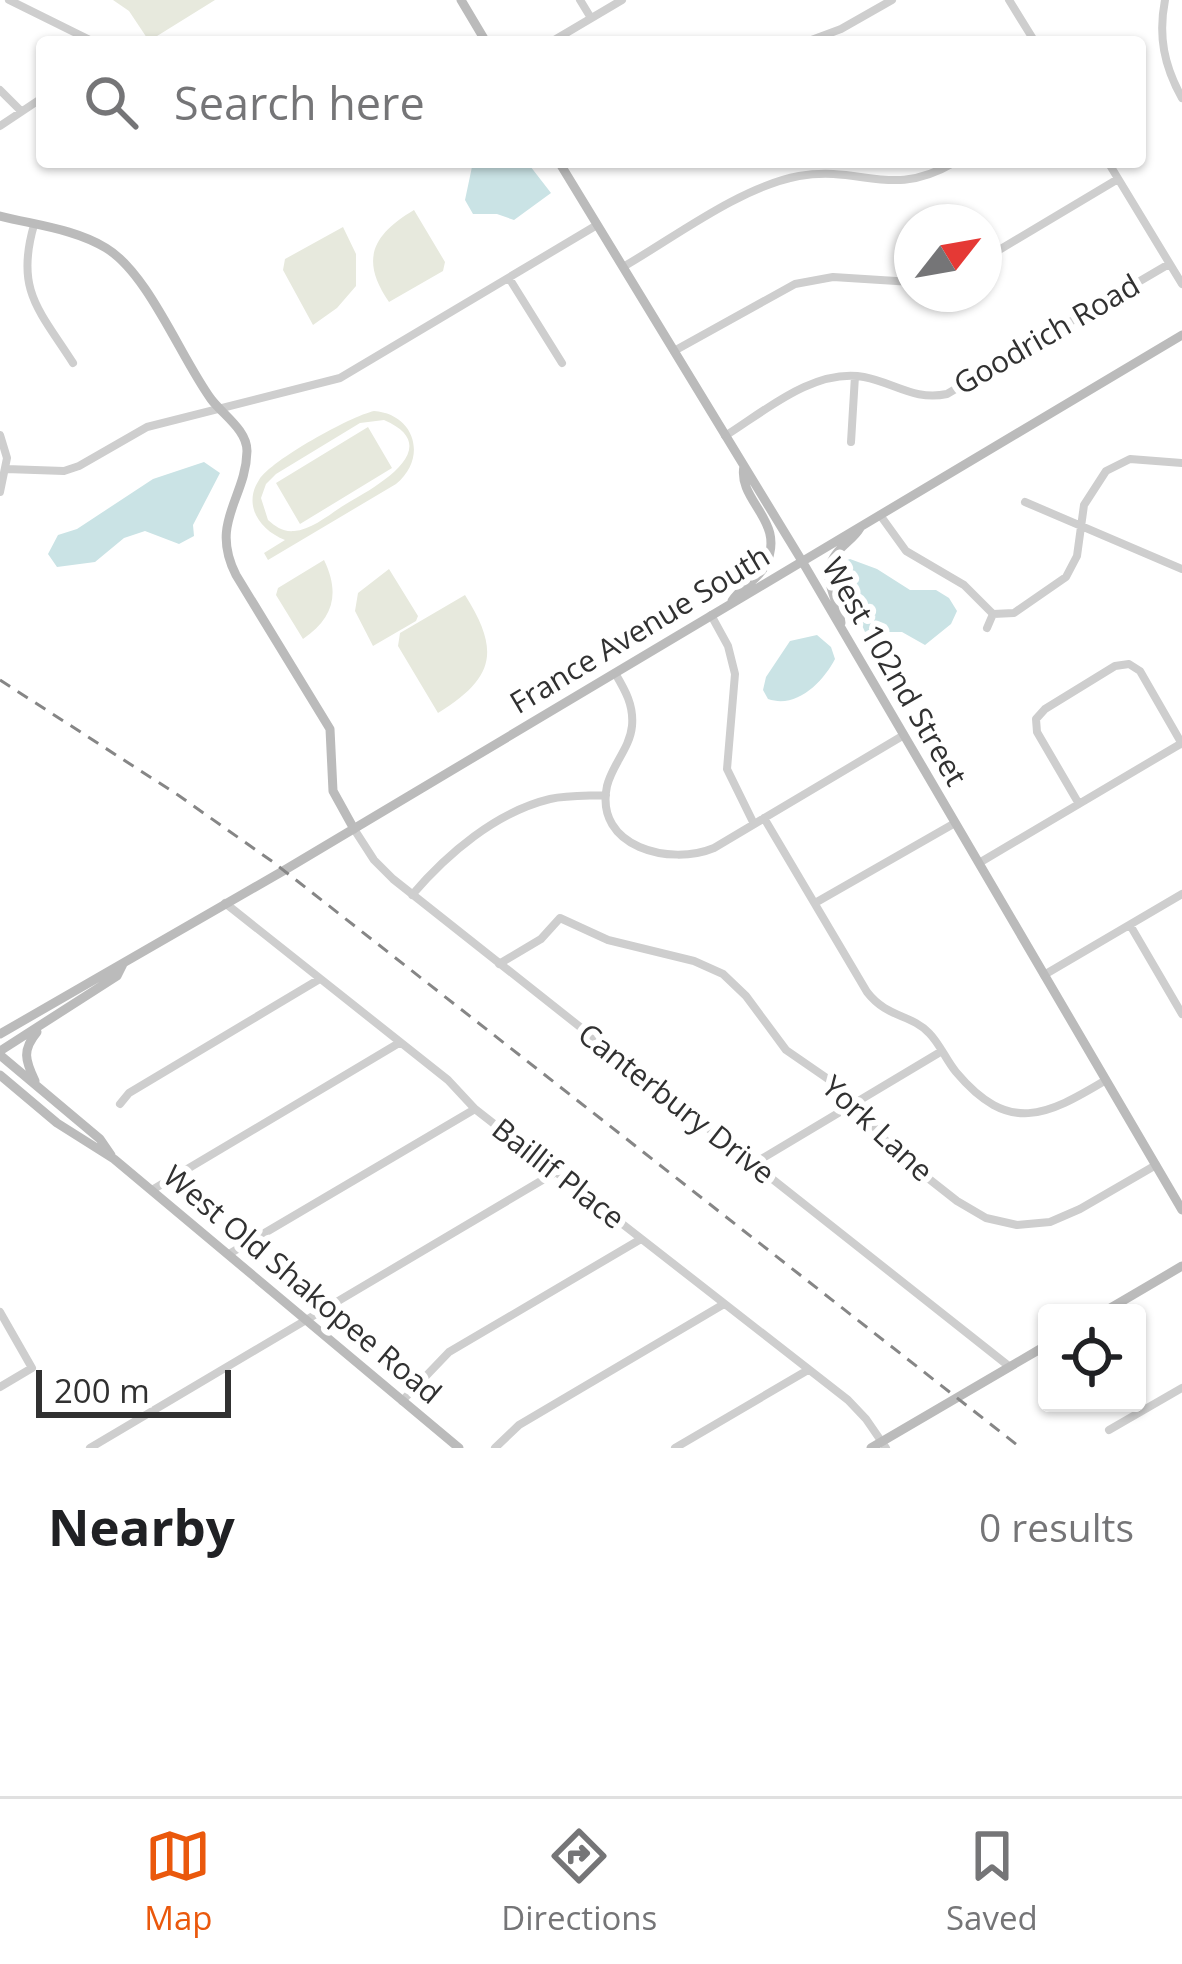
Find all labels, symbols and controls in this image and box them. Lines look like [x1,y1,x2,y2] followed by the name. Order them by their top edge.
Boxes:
[36,36,1146,168] search box
[78,69,144,135] icon: search
[174,72,425,133] text: Search here
[894,204,1002,312] north arrow
[946,264,1147,404] street label: Goodrich Road
[502,535,777,723] street label: France Avenue South
[813,550,977,793] street label: West 102nd Street
[570,1013,784,1193] street label: Canterbury Drive
[813,1066,943,1190] street label: York Lane
[484,1108,634,1238] street label: Baillif Place
[155,1155,451,1412] street label: West Old Shakopee Road
[1038,1304,1146,1412] map controls
[1038,1304,1146,1412] button: locate
[36,1364,231,1417] scale bar
[54,1368,150,1413] text: 200 m
[48,1491,235,1561] text: Nearby
[979,1500,1134,1553] text: 0 results
[144,1823,213,1940] tab: Map
[501,1823,657,1940] tab: Directions
[946,1823,1038,1940] tab: Saved

